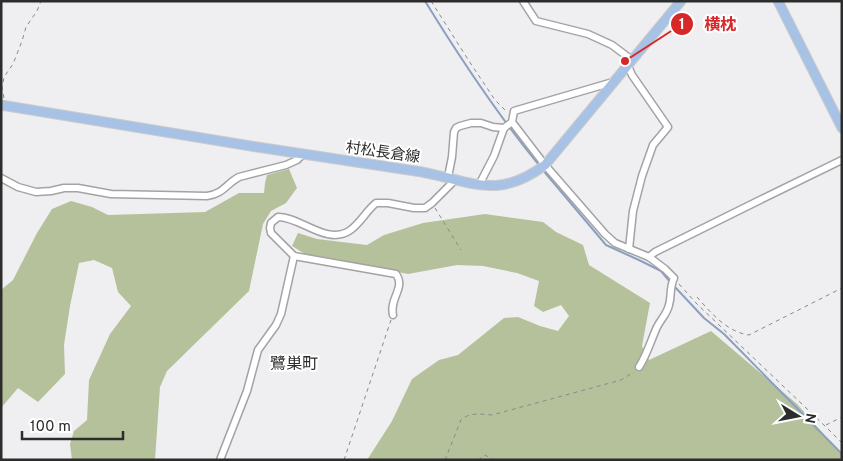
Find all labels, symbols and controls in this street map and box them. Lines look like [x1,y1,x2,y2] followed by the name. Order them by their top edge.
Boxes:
[669,9,746,40] callout: 横枕
[704,15,736,36] text: 横枕
[679,16,685,35] text: 1
[344,138,421,168] street label: 村松長倉線
[270,355,318,375] district label: 鷺巣町
[773,391,823,441] north arrow
[22,408,124,440] scale bar
[800,412,819,424] text: N
[30,418,71,437] text: 100 m

